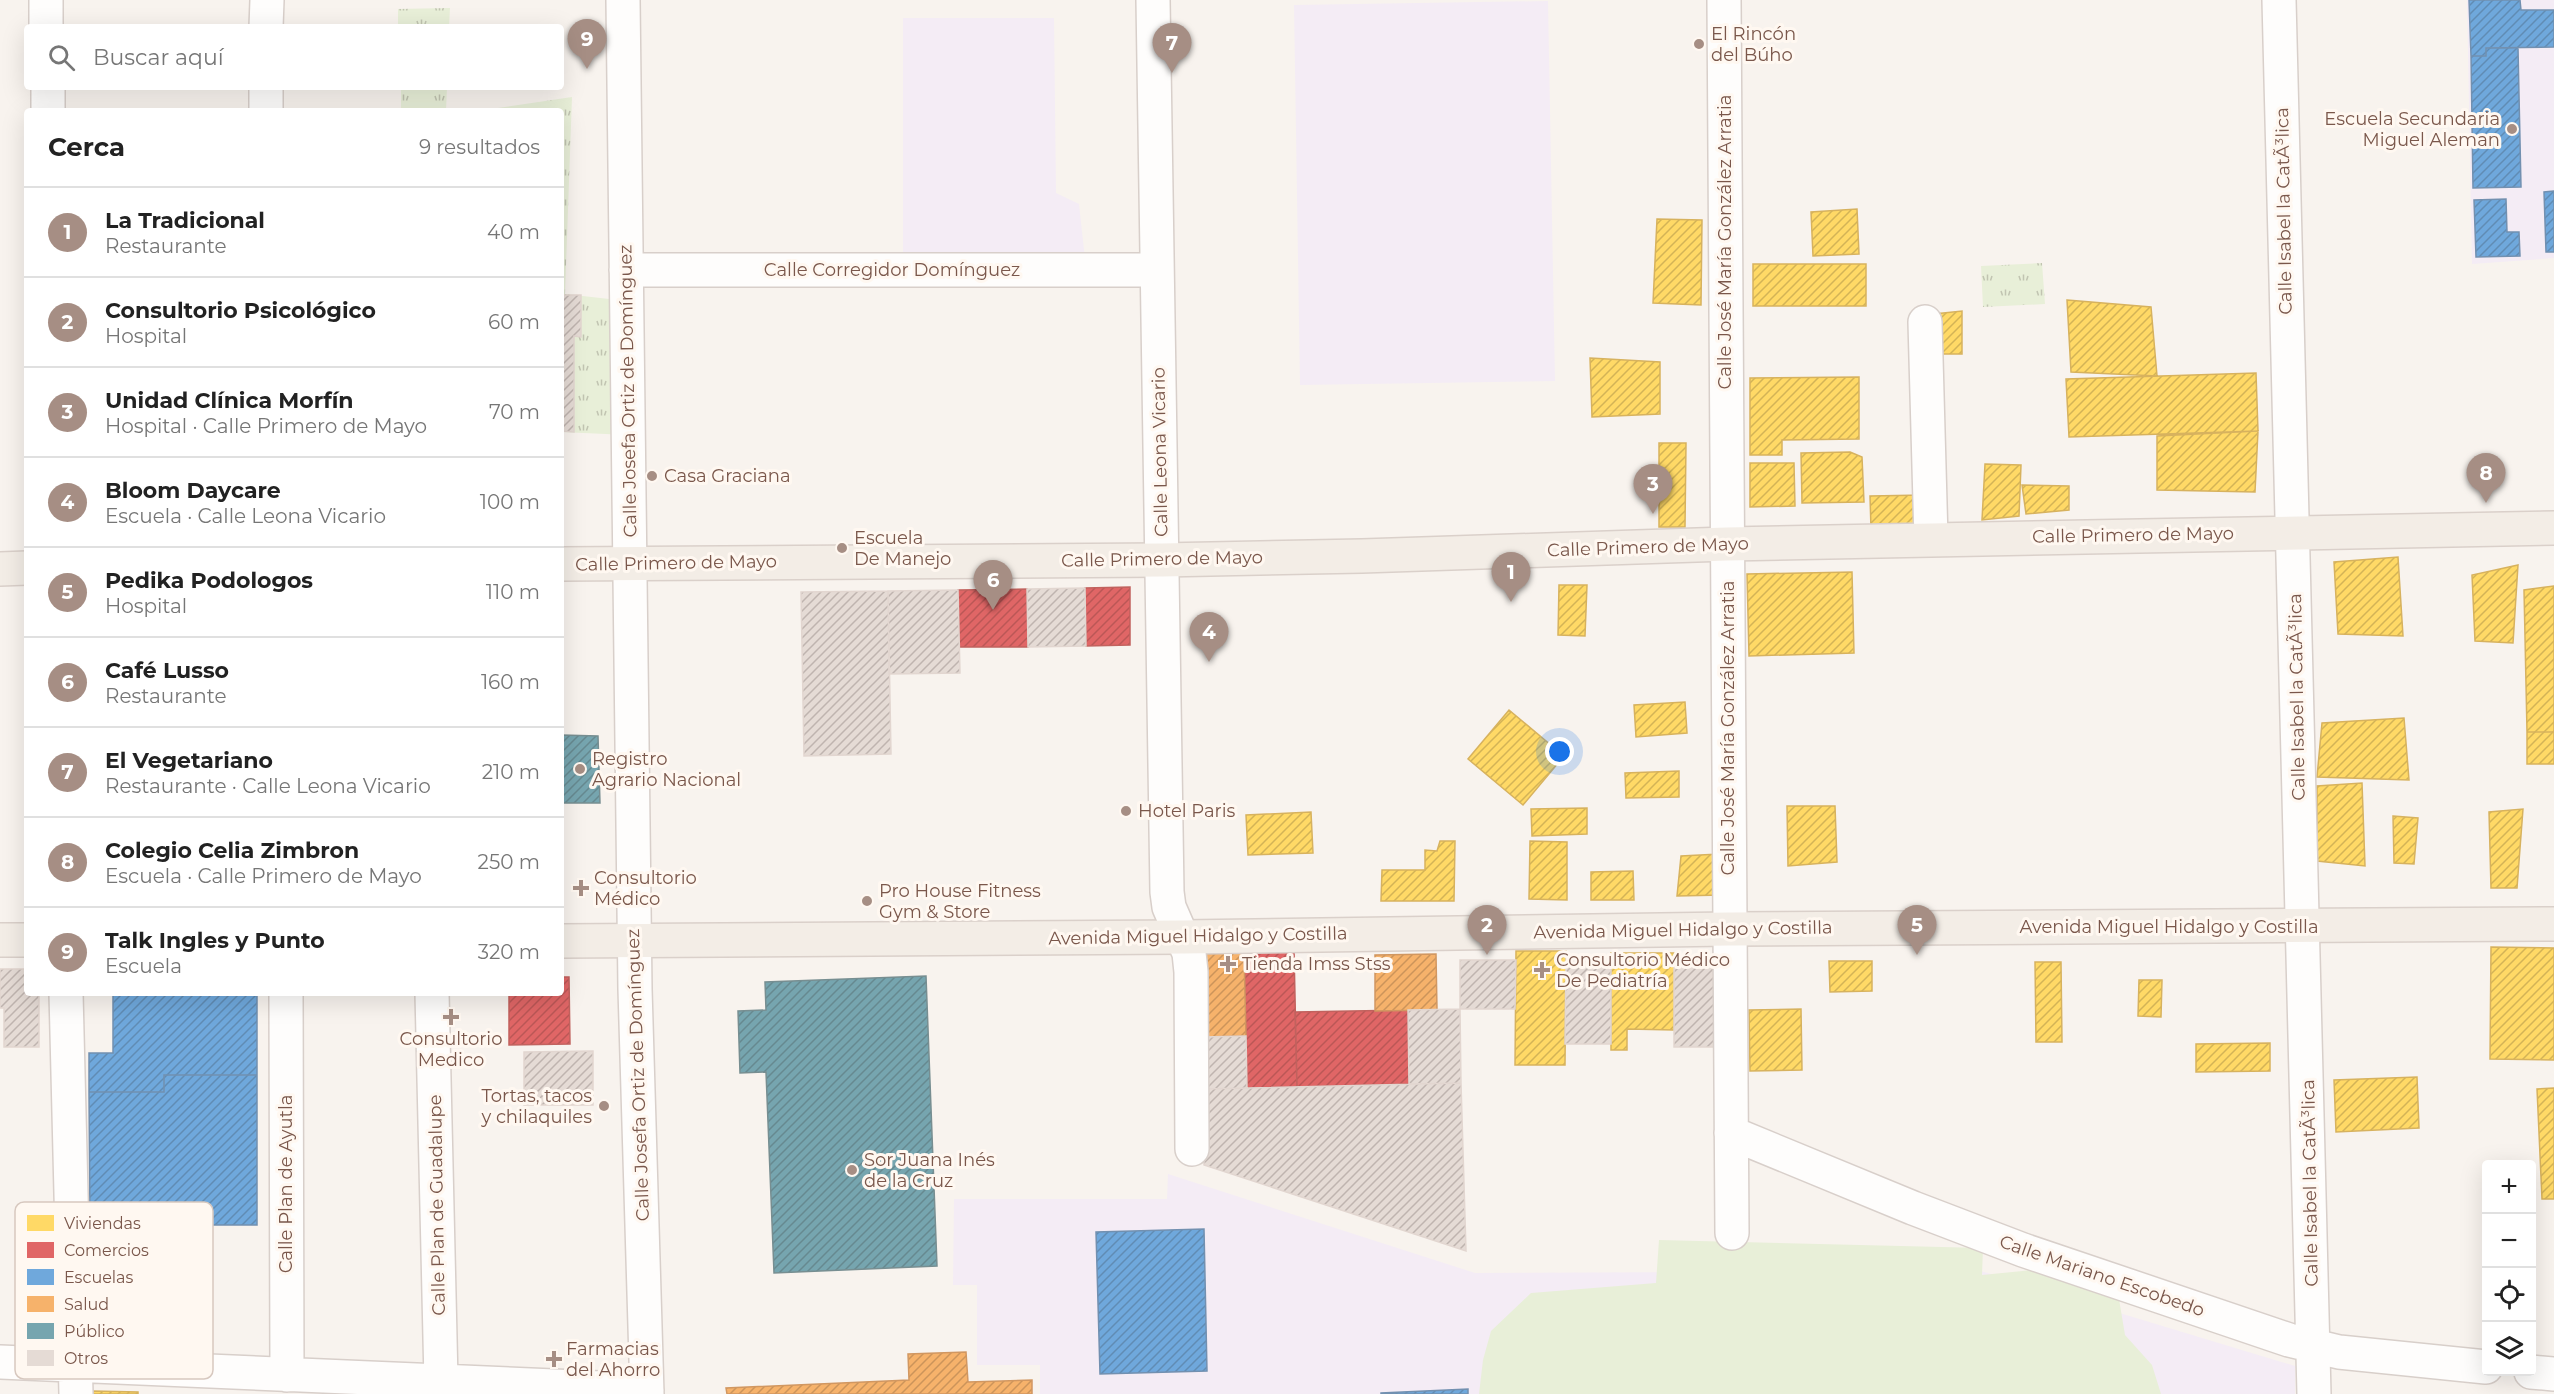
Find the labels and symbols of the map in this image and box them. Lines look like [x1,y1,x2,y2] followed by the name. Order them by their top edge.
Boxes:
[568,20,606,69] pin: 9
[1152,23,1192,73] pin: 7
[1711,23,1796,66] place label: El Rincón del Búho
[1692,37,1706,51] marker: El Rincón del Búho
[1714,95,1736,389] street label: Calle José María González Arratia
[2271,107,2297,315] street label: Calle Isabel la CatÃ³lica
[2324,108,2500,151] place label: Escuela Secundaria Miguel Aleman
[2505,122,2519,136] marker: Escuela Secundaria Miguel Aleman
[614,244,642,538] street label: Calle Josefa Ortiz de Domínguez
[764,259,1020,281] street label: Calle Corregidor Domínguez
[1148,367,1172,537] street label: Calle Leona Vicario
[2466,454,2506,503] pin: 8
[1634,464,1672,514] pin: 3
[664,465,791,487] place label: Casa Graciana
[645,469,659,483] marker: Casa Graciana
[2032,522,2234,548] street label: Calle Primero de Mayo
[854,527,951,570] place label: Escuela De Manejo
[1547,532,1749,562] street label: Calle Primero de Mayo
[835,541,849,555] marker: Escuela De Manejo
[1061,546,1263,572] street label: Calle Primero de Mayo
[575,550,777,576] street label: Calle Primero de Mayo
[1492,552,1530,602] pin: 1
[974,560,1012,610] pin: 6
[1717,581,1739,875] street label: Calle José María González Arratia
[2284,593,2310,801] street label: Calle Isabel la CatÃ³lica
[1190,612,1228,662] pin: 4
[1545,737,1574,766] your location
[592,748,741,791] place label: Registro Agrario Nacional
[573,762,587,776] marker: Registro Agrario Nacional
[1138,800,1236,822] place label: Hotel Paris
[1119,804,1133,818] marker: Hotel Paris
[594,867,697,910] place label: Consultorio Médico
[572,879,590,897] marker: Consultorio Médico
[879,880,1041,923] place label: Pro House Fitness Gym & Store
[860,894,874,908] marker: Pro House Fitness Gym & Store
[1468,906,1506,955] pin: 2
[1898,906,1936,955] pin: 5
[1533,916,1833,944] street label: Avenida Miguel Hidalgo y Costilla
[2019,916,2319,938] street label: Avenida Miguel Hidalgo y Costilla
[1048,922,1348,950] street label: Avenida Miguel Hidalgo y Costilla
[622,928,654,1222] street label: Calle Josefa Ortiz de Domínguez
[1556,949,1730,992] place label: Consultorio Médico De Pediatría
[1242,953,1391,975] place label: Tienda Imss Stss
[1219,955,1237,973] marker: Tienda Imss Stss
[1533,961,1551,979] marker: Consultorio Médico De Pediatría
[442,1008,460,1026] marker: Consultorio Medico
[400,1028,502,1071] place label: Consultorio Medico
[2297,1079,2323,1287] street label: Calle Isabel la CatÃ³lica
[480,1085,592,1128] place label: Tortas, tacos y chilaquiles
[424,1094,450,1316] street label: Calle Plan de Guadalupe
[275,1095,297,1273] street label: Calle Plan de Ayutla
[597,1099,611,1113] marker: Tortas, tacos y chilaquiles
[864,1149,995,1192] place label: Sor Juana Inés de la Cruz
[845,1163,859,1177] marker: Sor Juana Inés de la Cruz
[15,1202,213,1379] legend
[64,1214,141,1233] text: Viviendas
[1997,1231,2207,1321] street label: Calle Mariano Escobedo
[64,1241,149,1260] text: Comercios
[64,1268,134,1287] text: Escuelas
[64,1295,109,1314] text: Salud
[64,1322,125,1341] text: Público
[566,1338,660,1381] place label: Farmacias del Ahorro
[64,1349,108,1368] text: Otros
[547,1352,561,1366] marker: Farmacias del Ahorro

